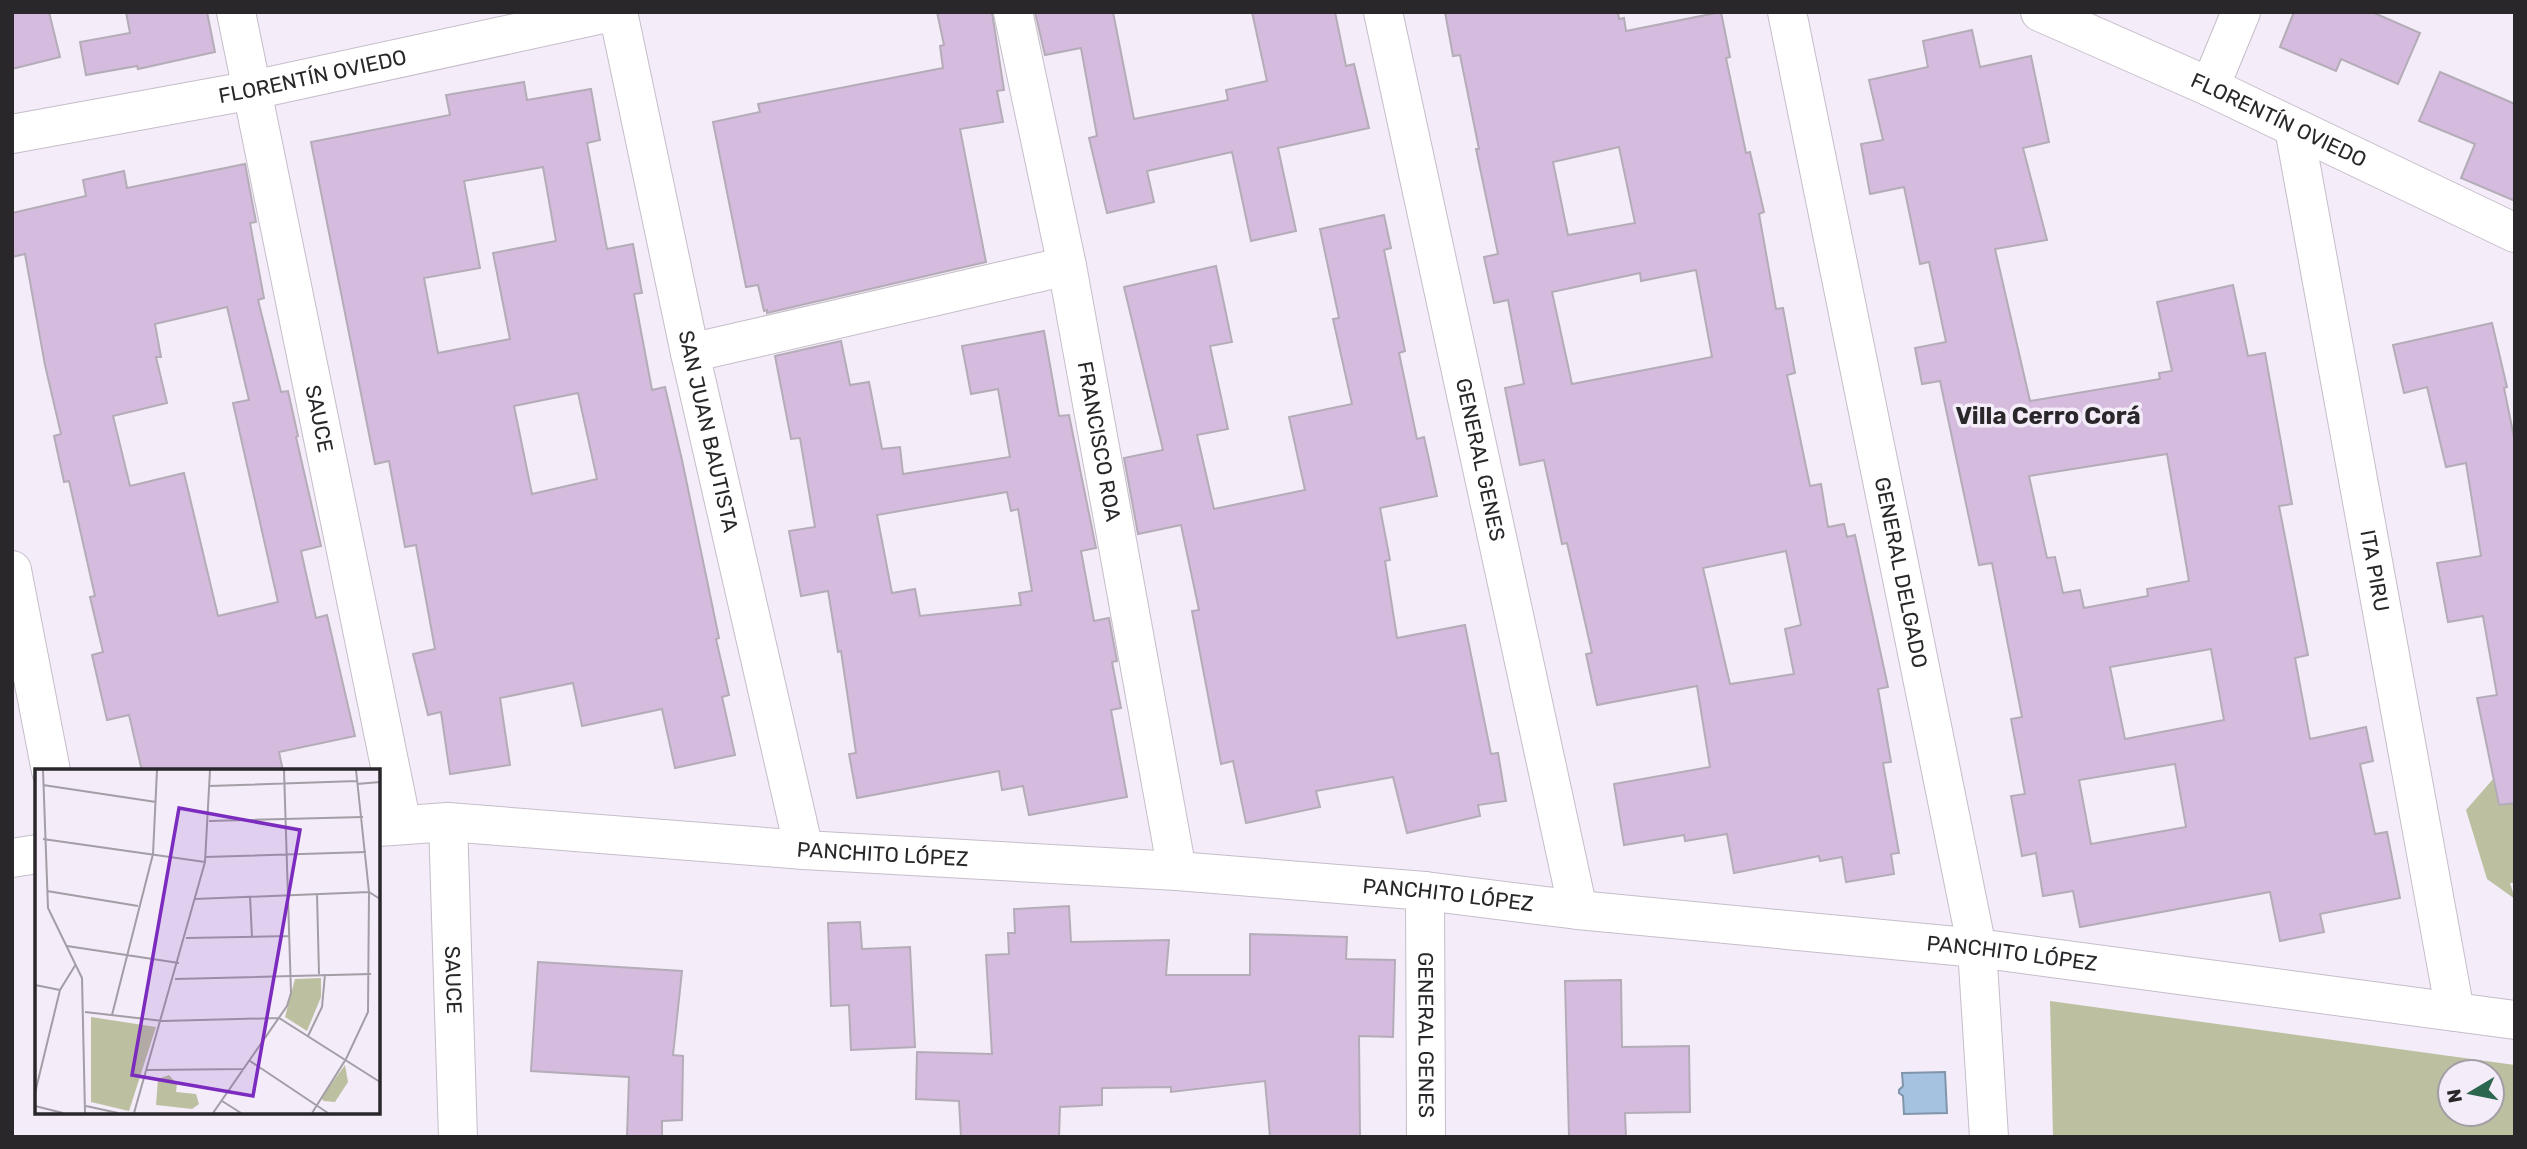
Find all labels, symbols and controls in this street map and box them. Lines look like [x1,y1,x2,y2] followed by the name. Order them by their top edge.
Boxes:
[216,44,409,108] street label: FLORENTÍN OVIEDO
[2187,67,2371,172] street label: FLORENTÍN OVIEDO
[674,328,744,535] street label: SAN JUAN BAUTISTA
[1073,359,1126,524] street label: FRANCISCO ROA
[1451,376,1511,543] street label: GENERAL GENES
[300,383,339,454] street label: SAUCE
[1955,402,2141,430] district label: Villa Cerro Corá
[1870,475,1933,670] street label: GENERAL DELGADO
[2355,528,2395,614] street label: ITA PIRU
[35,769,380,1114] inset map
[796,836,969,871] street label: PANCHITO LÓPEZ
[1362,873,1535,916] street label: PANCHITO LÓPEZ
[1925,930,2099,976] street label: PANCHITO LÓPEZ
[440,945,467,1014] street label: SAUCE
[1413,952,1439,1118] street label: GENERAL GENES
[2436,1058,2506,1128] north arrow
[2442,1087,2467,1105] text: N

